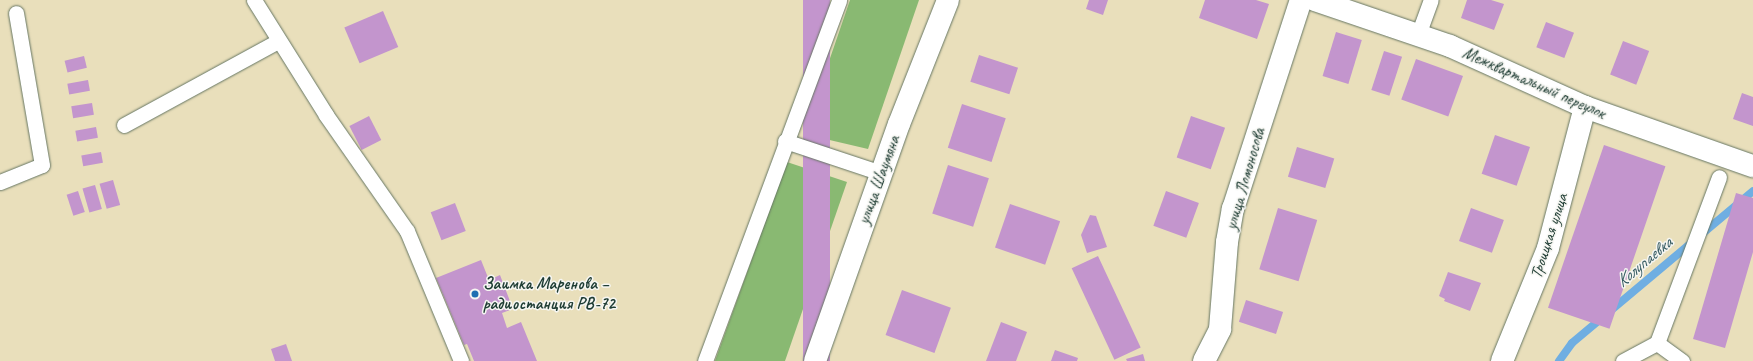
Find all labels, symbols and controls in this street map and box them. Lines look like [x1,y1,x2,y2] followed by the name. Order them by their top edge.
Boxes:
[1459,42,1609,124] street label: Межквартальный переулок
[1221,126,1269,232] street label: улица Ломоносова
[854,133,904,227] street label: улица Шаумяна
[1526,191,1572,281] street label: Троицкая улица
[1612,232,1676,292] water label: Колупаевка
[483,274,615,314] place label: Заимка Маренова – радиостанция РВ-72
[470,289,480,299] marker: Заимка Маренова – радиостанция РВ-72

